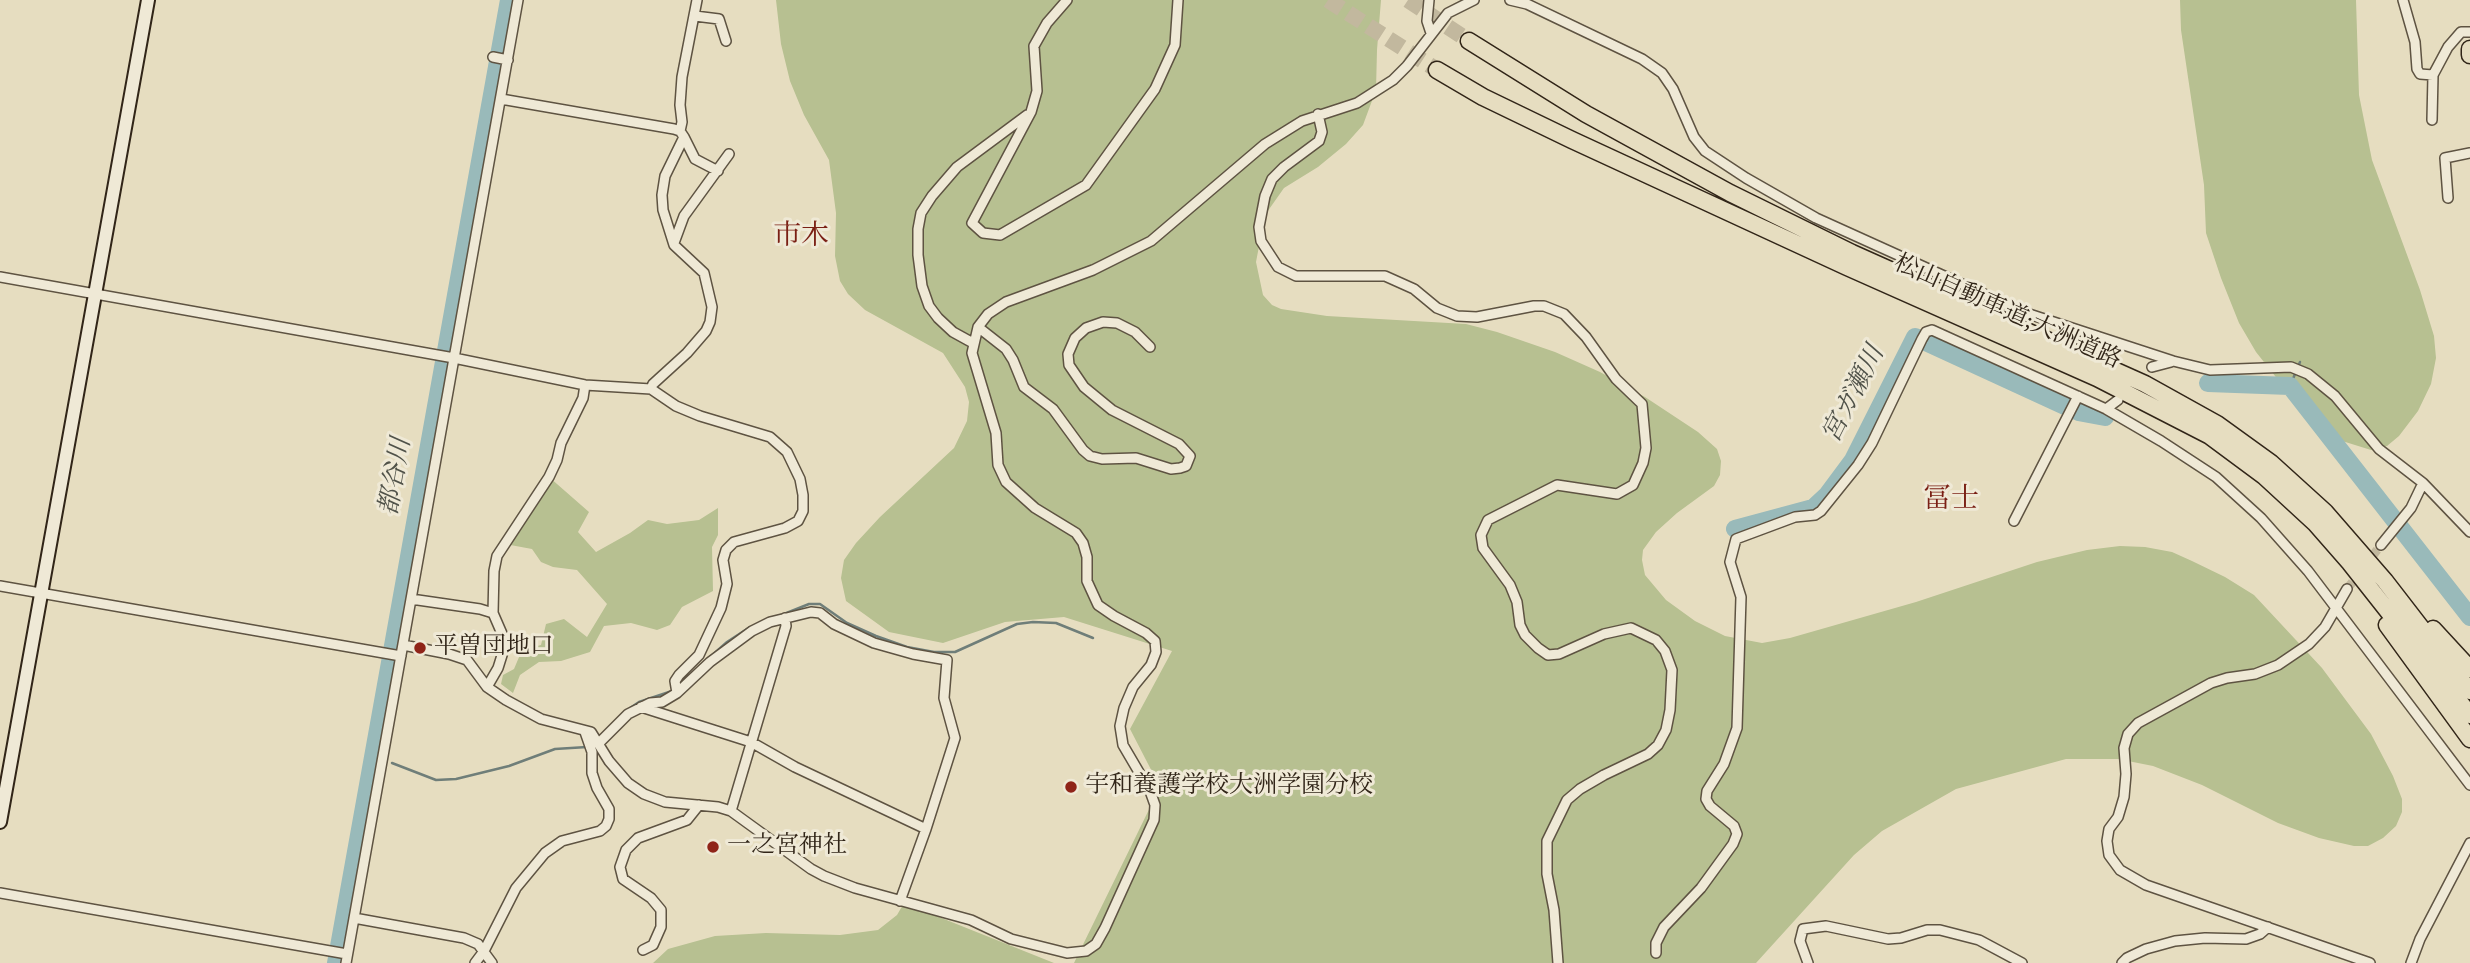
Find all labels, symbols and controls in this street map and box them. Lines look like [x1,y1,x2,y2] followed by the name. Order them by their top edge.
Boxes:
[773,221,829,255] district label: 市木
[1889,250,2125,376] street label: 松山自動車道;大洲道路
[1817,342,1893,448] water label: 宮ガ瀬川
[375,436,419,518] water label: 都谷川
[1923,484,1979,518] district label: 冨士
[434,634,554,662] place label: 平曽団地口
[412,640,428,656] marker: 平曽団地口
[1085,773,1373,801] place label: 宇和養護学校大洲学園分校
[1063,779,1079,795] marker: 宇和養護学校大洲学園分校
[727,833,847,861] place label: 一之宮神社
[705,839,721,855] marker: 一之宮神社

